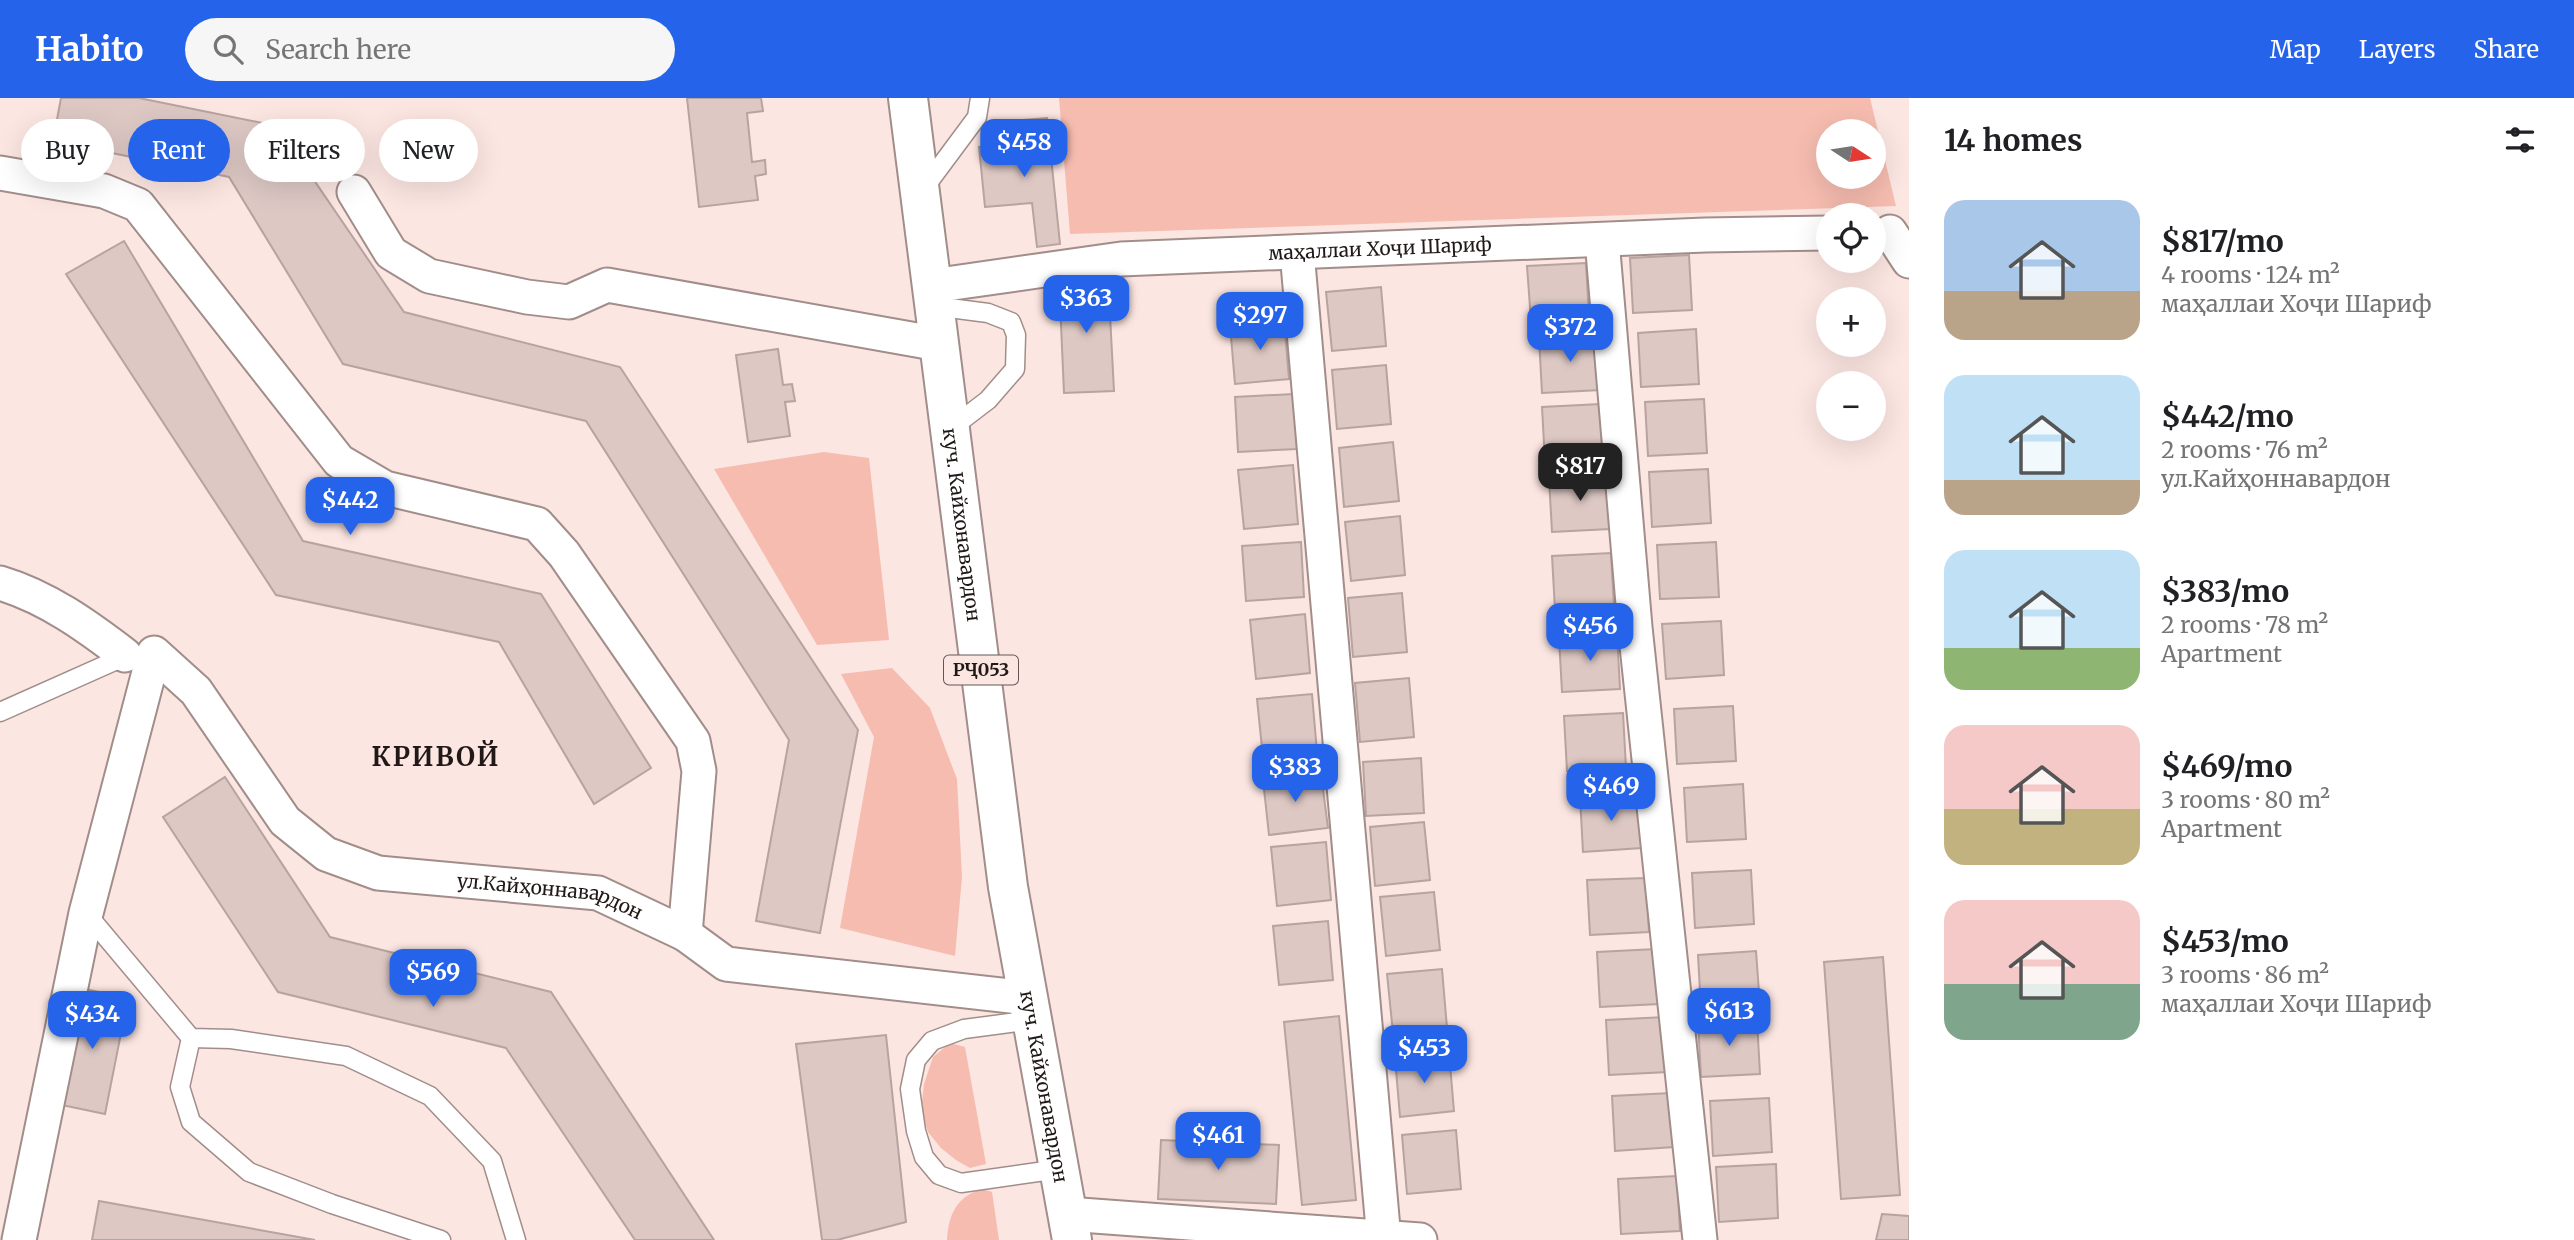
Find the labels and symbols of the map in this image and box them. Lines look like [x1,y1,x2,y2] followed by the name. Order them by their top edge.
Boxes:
[1816,119,1886,189] north arrow
[983,120,1065,179] pin: $458
[1268,232,1492,265] street label: маҳаллаи Хоҷи Шариф
[1045,275,1127,335] pin: $363
[1219,292,1301,352] pin: $297
[1529,304,1611,364] pin: $372
[938,426,986,623] street label: куч. Кайхонавардон
[1539,444,1621,503] pin: $817
[309,478,391,537] pin: $442
[1549,603,1631,663] pin: $456
[944,656,1018,684] road number: РҶ053
[372,740,500,773] district label: КРИВОЙ
[1254,744,1336,804] pin: $383
[1570,764,1652,823] pin: $469
[456,868,647,924] street label: ул.Кайҳоннавардон
[392,950,474,1009] pin: $569
[1015,988,1073,1184] street label: куч. Кайхонавардон
[1688,988,1770,1048] pin: $613
[51,992,133,1051] pin: $434
[1383,1026,1465,1085] pin: $453
[1177,1112,1259,1172] pin: $461

